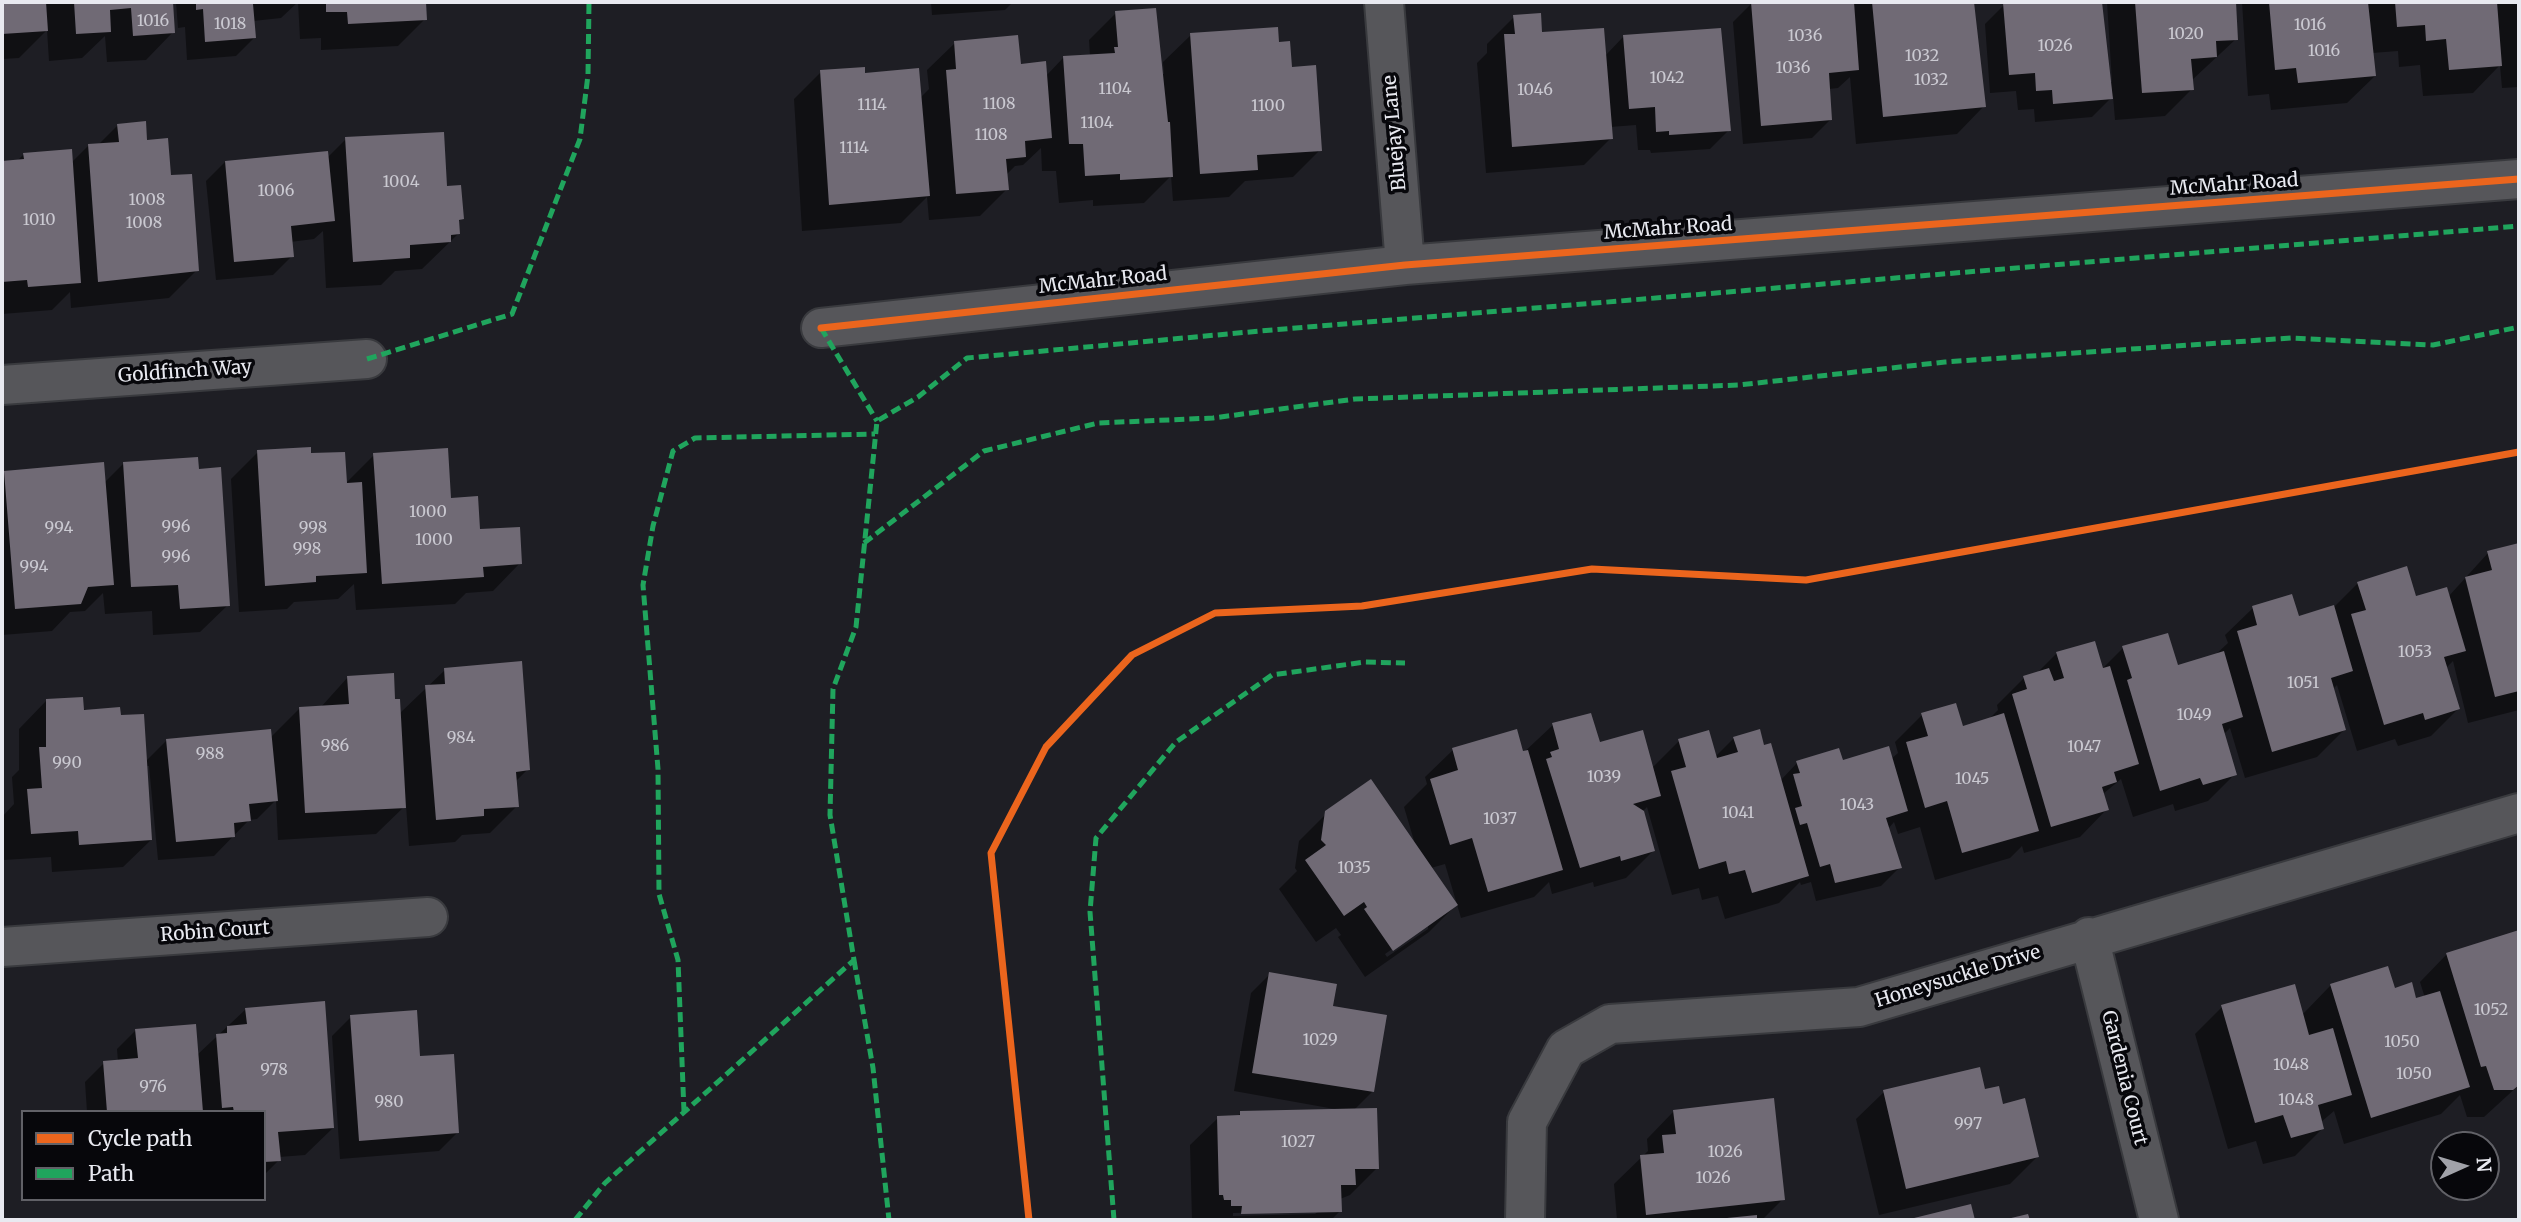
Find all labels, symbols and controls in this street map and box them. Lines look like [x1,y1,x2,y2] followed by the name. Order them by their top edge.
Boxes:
[137,11,169,31] house number: 1016
[214,14,246,34] house number: 1018
[2294,15,2326,35] house number: 1016
[2168,24,2204,44] house number: 1020
[1788,26,1822,46] house number: 1036
[2037,36,2073,56] house number: 1026
[2308,41,2340,61] house number: 1016
[1905,46,1939,66] house number: 1032
[1776,58,1810,78] house number: 1036
[1649,68,1685,88] house number: 1042
[1914,70,1948,90] house number: 1032
[1379,74,1411,192] street label: Bluejay Lane
[1098,79,1132,99] house number: 1104
[1517,80,1553,100] house number: 1046
[982,94,1016,114] house number: 1108
[857,95,887,115] house number: 1114
[1251,96,1285,116] house number: 1100
[1080,113,1114,133] house number: 1104
[974,125,1008,145] house number: 1108
[839,138,869,158] house number: 1114
[2169,169,2299,201] street label: McMahr Road
[383,172,419,192] house number: 1004
[258,181,294,201] house number: 1006
[129,190,165,210] house number: 1008
[22,210,56,230] house number: 1010
[126,213,162,233] house number: 1008
[1603,213,1733,245] street label: McMahr Road
[1038,263,1168,299] street label: McMahr Road
[117,356,253,388] street label: Goldfinch Way
[409,502,447,522] house number: 1000
[162,517,190,537] house number: 996
[45,518,73,538] house number: 994
[299,518,327,538] house number: 998
[415,530,453,550] house number: 1000
[293,539,321,559] house number: 998
[162,547,190,567] house number: 996
[20,557,48,577] house number: 994
[2398,642,2432,662] house number: 1053
[2287,673,2319,693] house number: 1051
[2176,705,2212,725] house number: 1049
[447,728,475,748] house number: 984
[321,736,349,756] house number: 986
[2067,737,2101,757] house number: 1047
[196,744,224,764] house number: 988
[52,753,82,773] house number: 990
[1587,767,1621,787] house number: 1039
[1955,769,1989,789] house number: 1045
[1840,795,1874,815] house number: 1043
[1722,803,1754,823] house number: 1041
[1483,809,1517,829] house number: 1037
[1337,858,1371,878] house number: 1035
[159,917,271,947] street label: Robin Court
[1873,941,2043,1013] street label: Honeysuckle Drive
[2474,1000,2508,1020] house number: 1052
[2096,1008,2152,1148] street label: Gardenia Court
[1302,1030,1338,1050] house number: 1029
[2384,1032,2420,1052] house number: 1050
[2273,1055,2309,1075] house number: 1048
[260,1060,288,1080] house number: 978
[2396,1064,2432,1084] house number: 1050
[139,1077,167,1097] house number: 976
[2278,1090,2314,1110] house number: 1048
[374,1092,404,1112] house number: 980
[21,1110,266,1201] legend
[1954,1114,1982,1134] house number: 997
[88,1125,192,1152] text: Cycle path
[2430,1131,2500,1201] north arrow
[1281,1132,1315,1152] house number: 1027
[1707,1142,1743,1162] house number: 1026
[2471,1156,2496,1173] text: N
[88,1160,134,1187] text: Path
[1695,1168,1731,1188] house number: 1026

